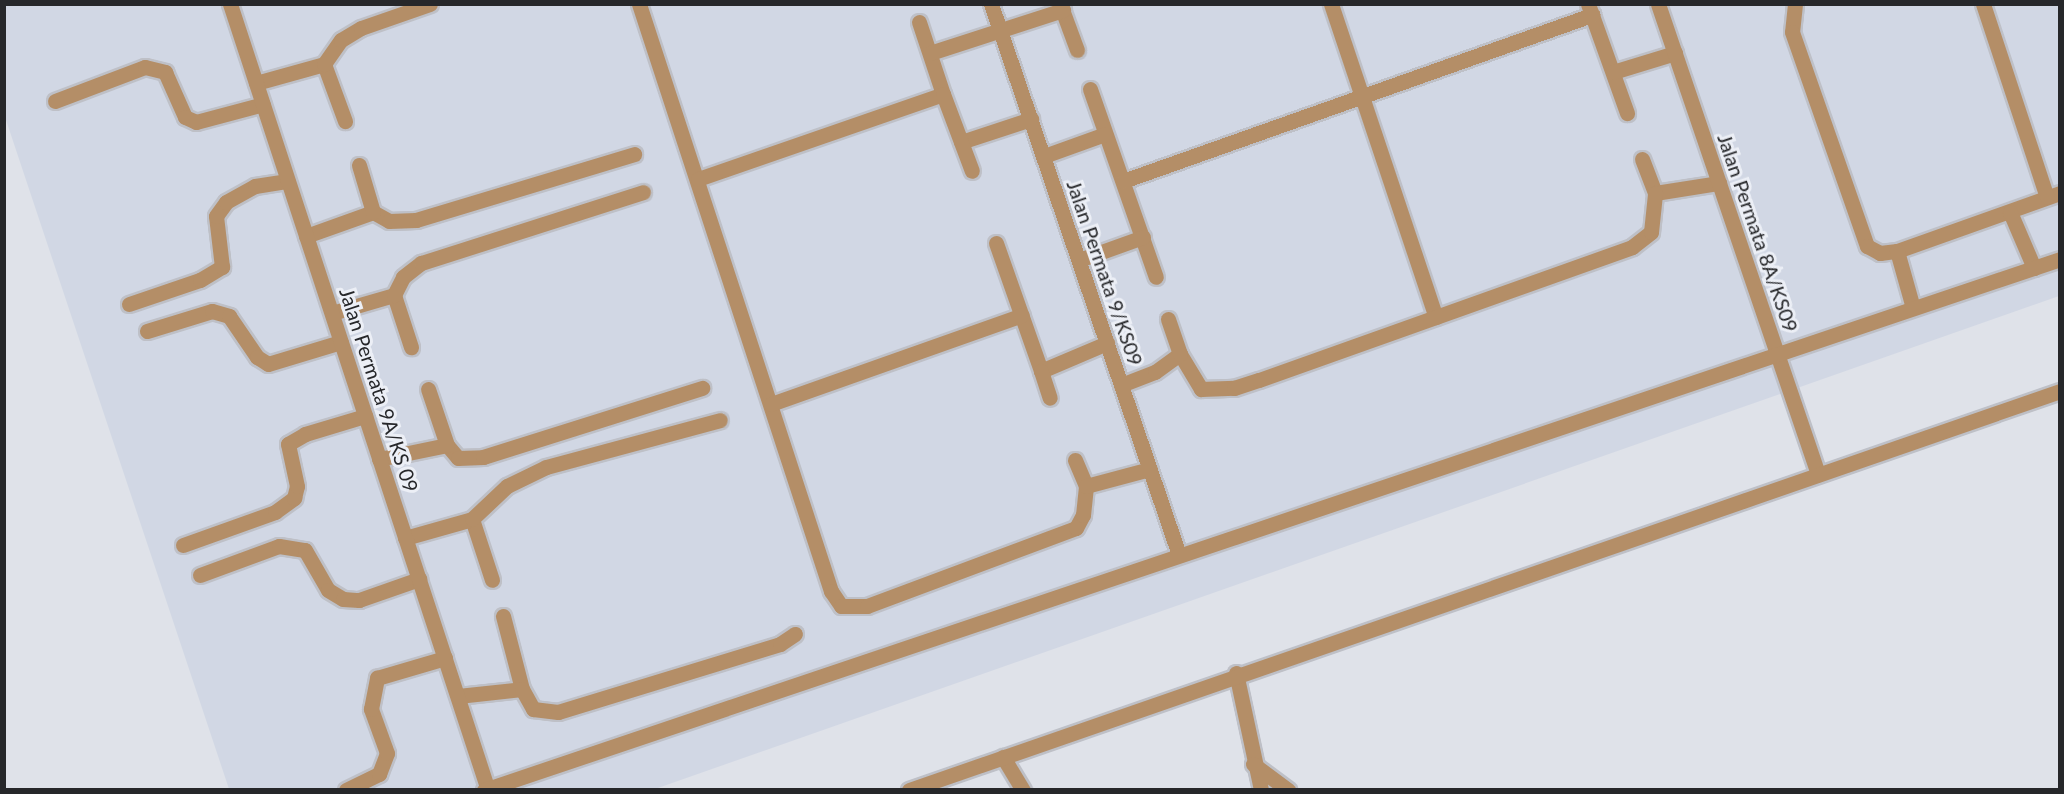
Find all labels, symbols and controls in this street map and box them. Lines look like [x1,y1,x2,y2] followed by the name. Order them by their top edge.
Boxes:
[1713,131,1803,335] street label: Jalan Permata 8A/KS09
[1062,177,1148,369] street label: Jalan Permata 9/KS09
[335,285,423,495] street label: Jalan Permata 9A/KS 09

